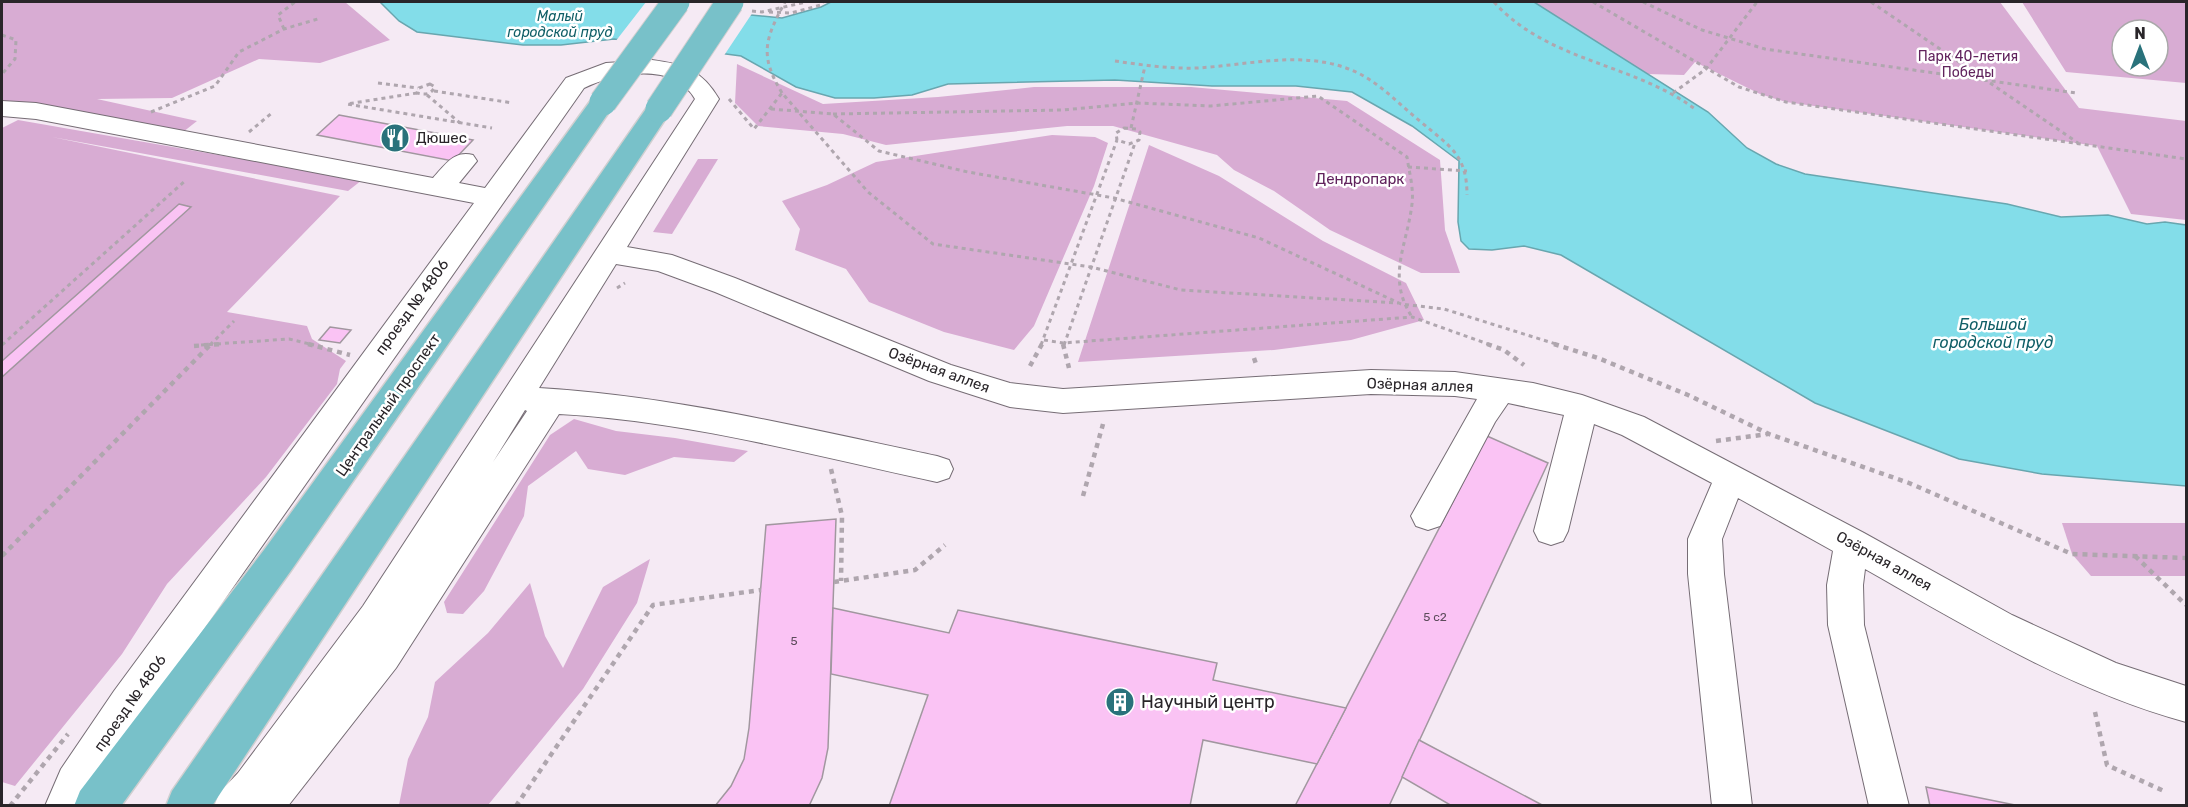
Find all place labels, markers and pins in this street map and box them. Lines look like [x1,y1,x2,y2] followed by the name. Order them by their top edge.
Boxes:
[379,122,411,154] restaurant icon: Дюшес
[416,129,467,147] place label: Дюшес
[1104,686,1136,718] building icon: Научный центр
[1141,691,1275,713] place label: Научный центр

